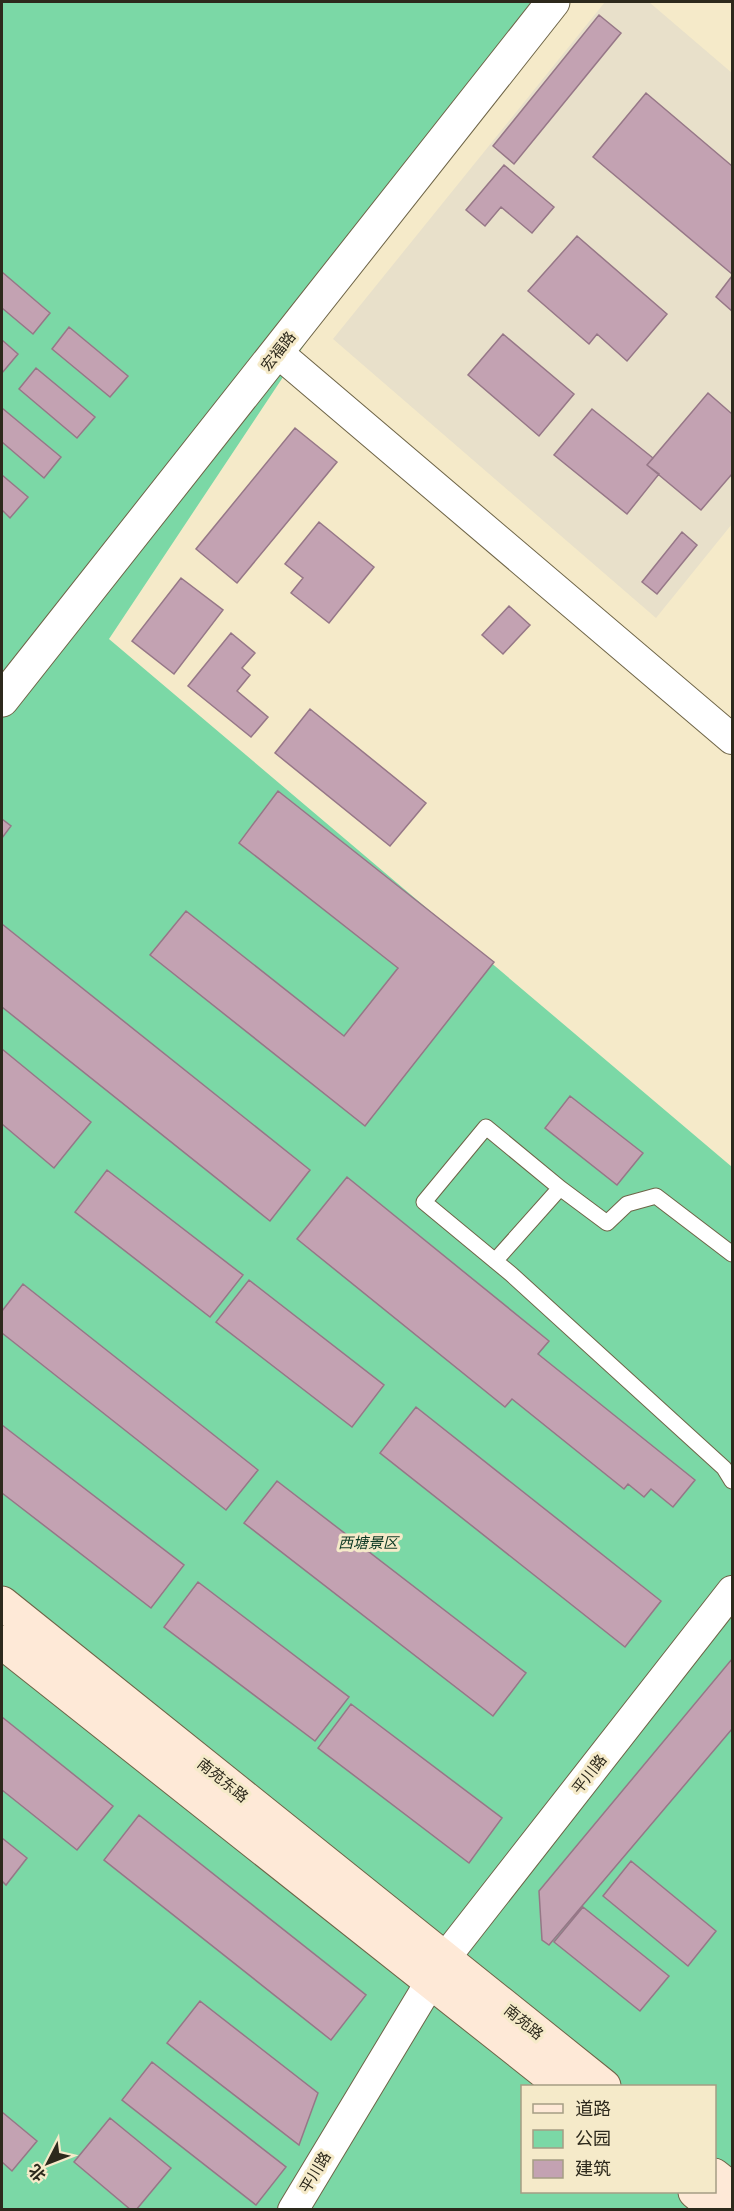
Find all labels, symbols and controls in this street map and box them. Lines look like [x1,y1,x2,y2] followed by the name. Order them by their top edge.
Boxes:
[257,327,299,375] street label: 宏福路
[338,1533,400,1552] park label: 西塘景区
[568,1750,610,1798] street label: 平川路
[194,1754,252,1806] street label: 南苑东路
[501,2000,547,2044] street label: 南苑路
[521,2085,716,2193] legend
[575,2097,611,2120] text: 道路
[575,2127,611,2150] text: 公园
[18,2133,78,2193] north arrow
[295,2148,335,2196] street label: 平川路
[575,2157,611,2180] text: 建筑
[24,2160,50,2186] text: 北

